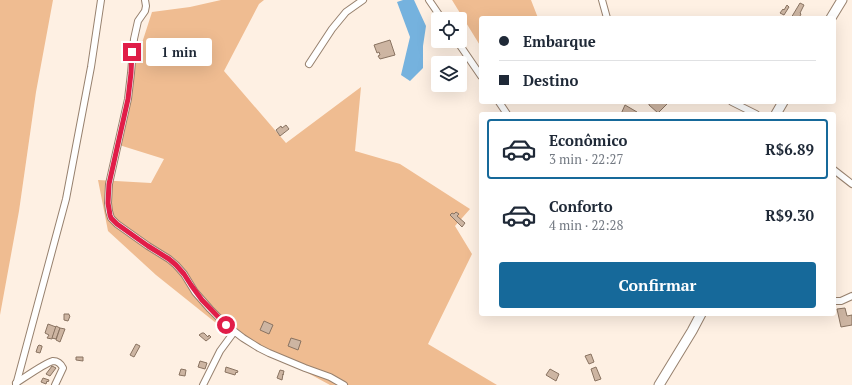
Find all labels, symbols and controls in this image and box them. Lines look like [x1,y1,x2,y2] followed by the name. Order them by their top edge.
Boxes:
[431,12,467,92] map controls
[431,12,467,48] button: locate
[523,31,596,51] text: Embarque
[146,38,212,66] callout: 1 min
[123,43,141,61] route end
[161,43,197,61] text: 1 min
[431,56,467,92] button: layers
[523,70,578,90] text: Destino
[549,130,627,150] text: Econômico
[501,131,537,167] icon: car
[765,139,814,159] text: R$6.89
[549,150,623,168] text: 3 min · 22:27
[549,196,613,216] text: Conforto
[501,197,537,233] icon: car
[765,205,814,225] text: R$9.30
[549,216,623,234] text: 4 min · 22:28
[499,262,816,308] button: Confirmar
[217,316,235,334] route start

